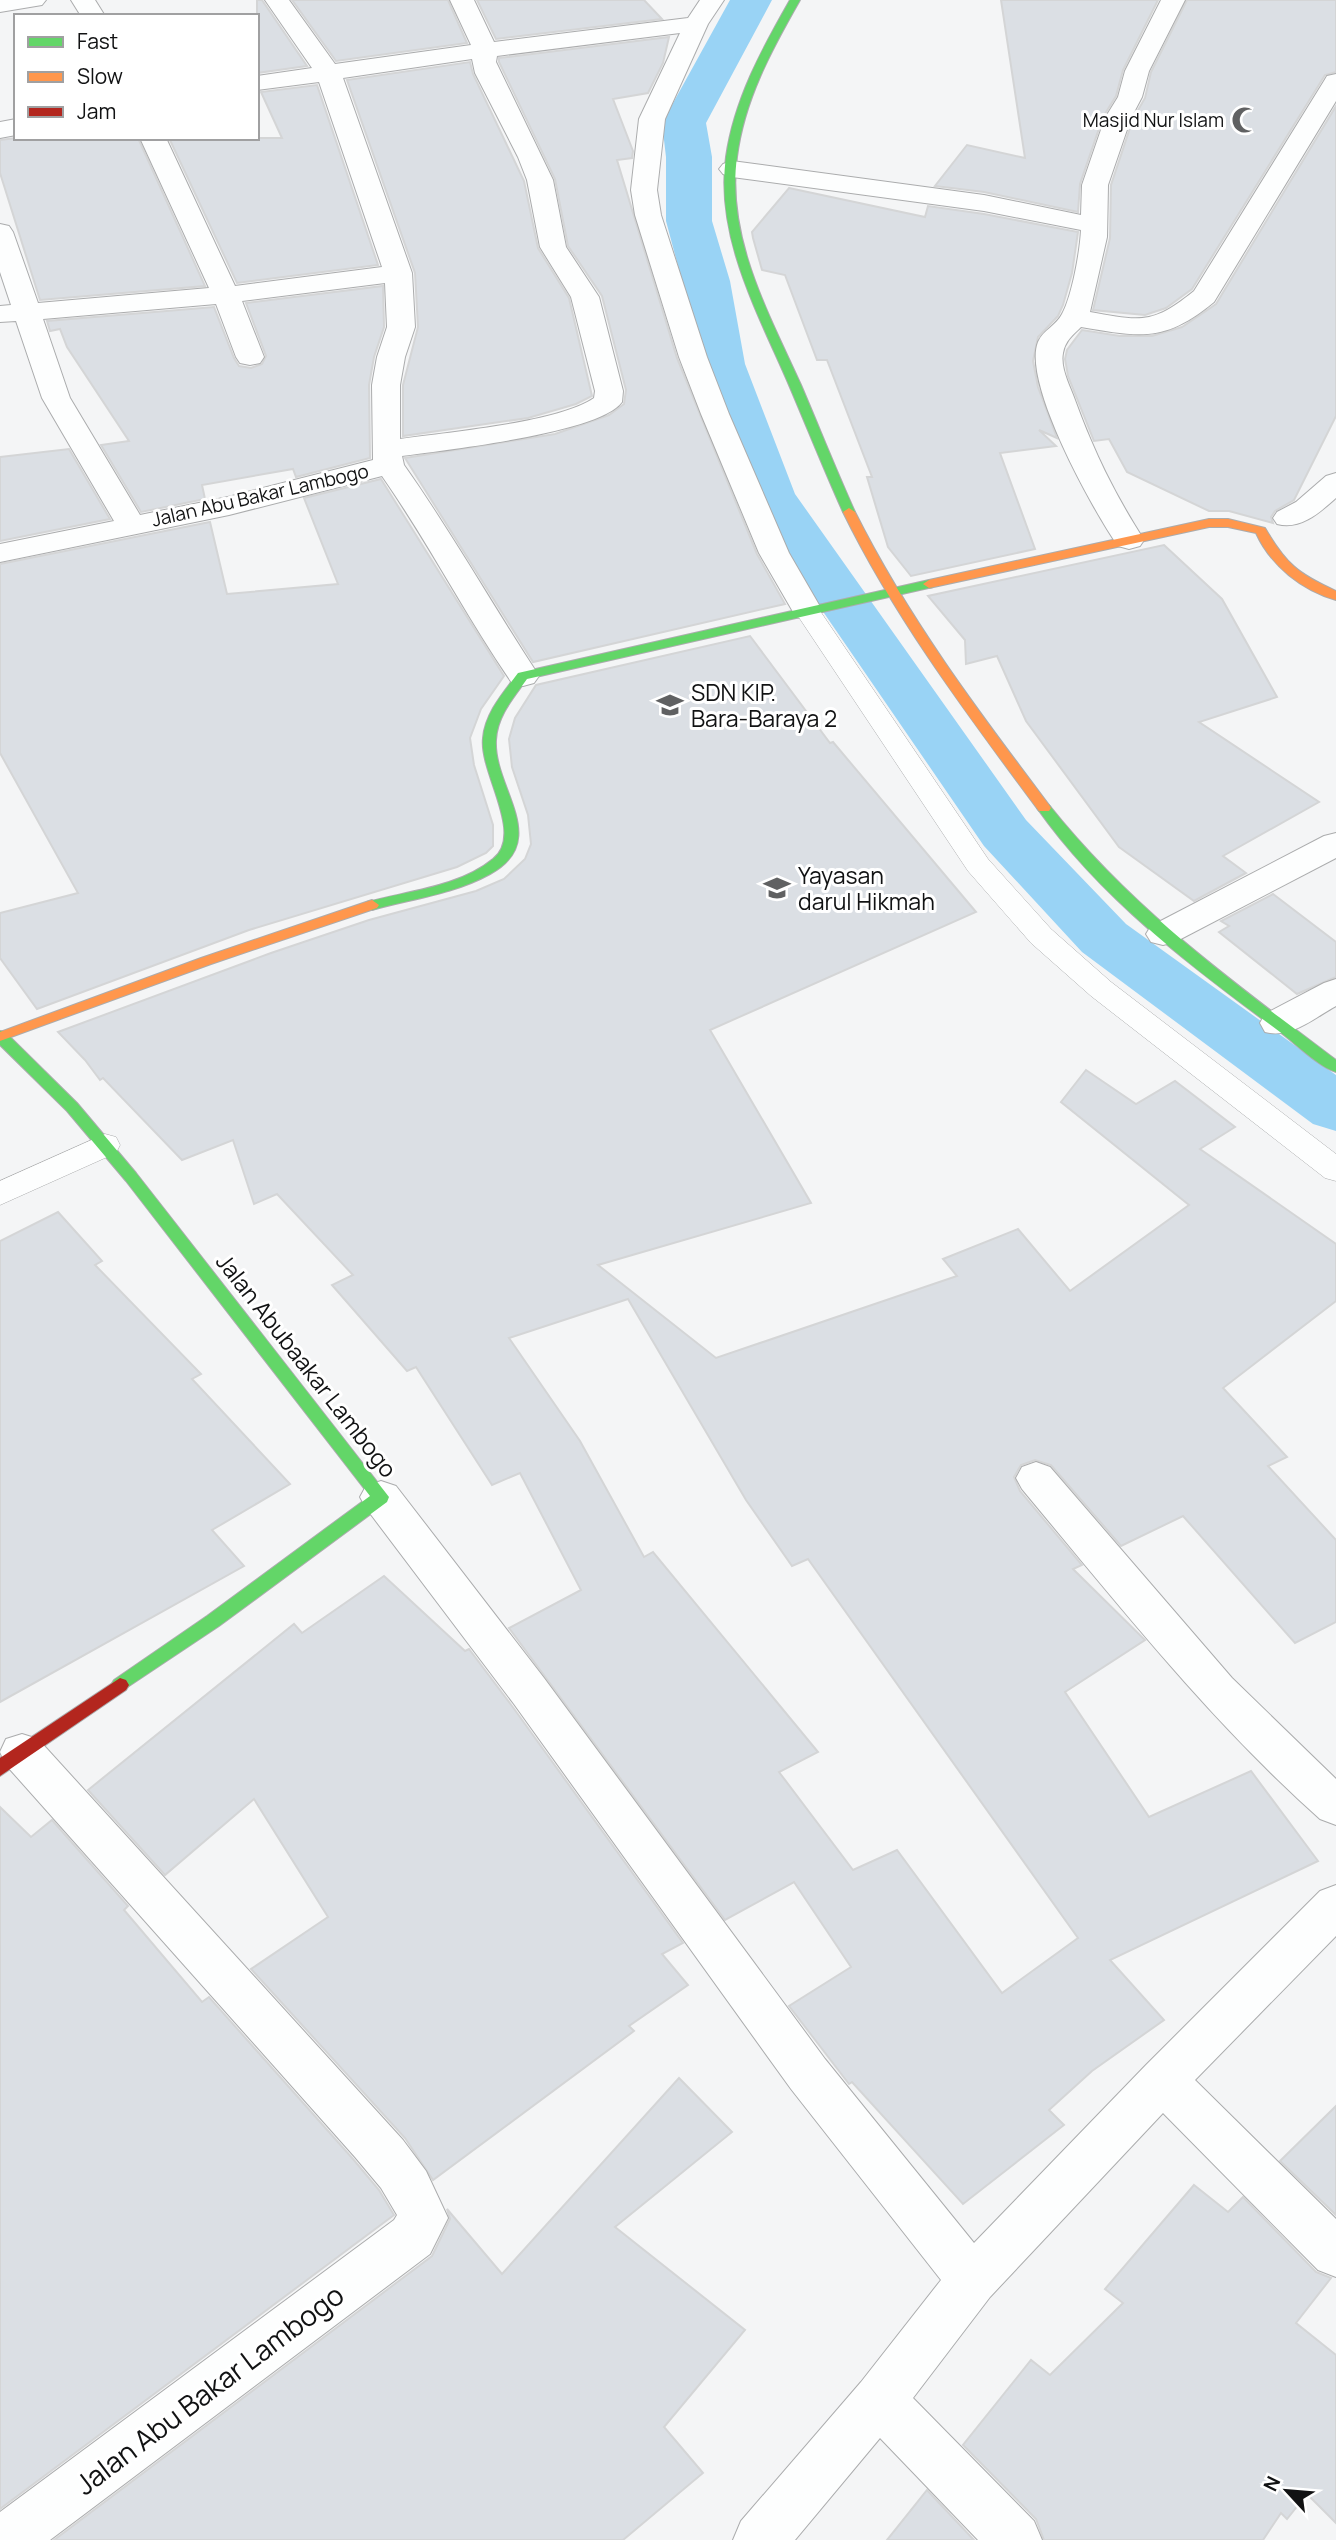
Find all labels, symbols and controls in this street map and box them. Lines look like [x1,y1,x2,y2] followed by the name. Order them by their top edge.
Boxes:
[14,14,259,140] legend
[77,27,118,55] text: Fast
[77,62,123,90] text: Slow
[77,97,116,125] text: Jam
[1230,105,1260,135] mosque icon: Masjid Nur Islam
[1083,107,1224,133] place label: Masjid Nur Islam
[149,457,371,533] street label: Jalan Abu Bakar Lambogo
[691,676,837,734] place label: SDN KIP. Bara-Baraya 2
[655,690,685,720] school or university icon: SDN KIP. Bara-Baraya 2
[798,859,935,917] place label: Yayasan darul Hikmah
[762,873,792,903] school or university icon: Yayasan darul Hikmah
[209,1246,405,1484] street label: Jalan Abubaakar Lambogo
[67,2275,351,2503] street label: Jalan Abu Bakar Lambogo
[1252,2456,1322,2526] north arrow
[1257,2472,1286,2495] text: N

